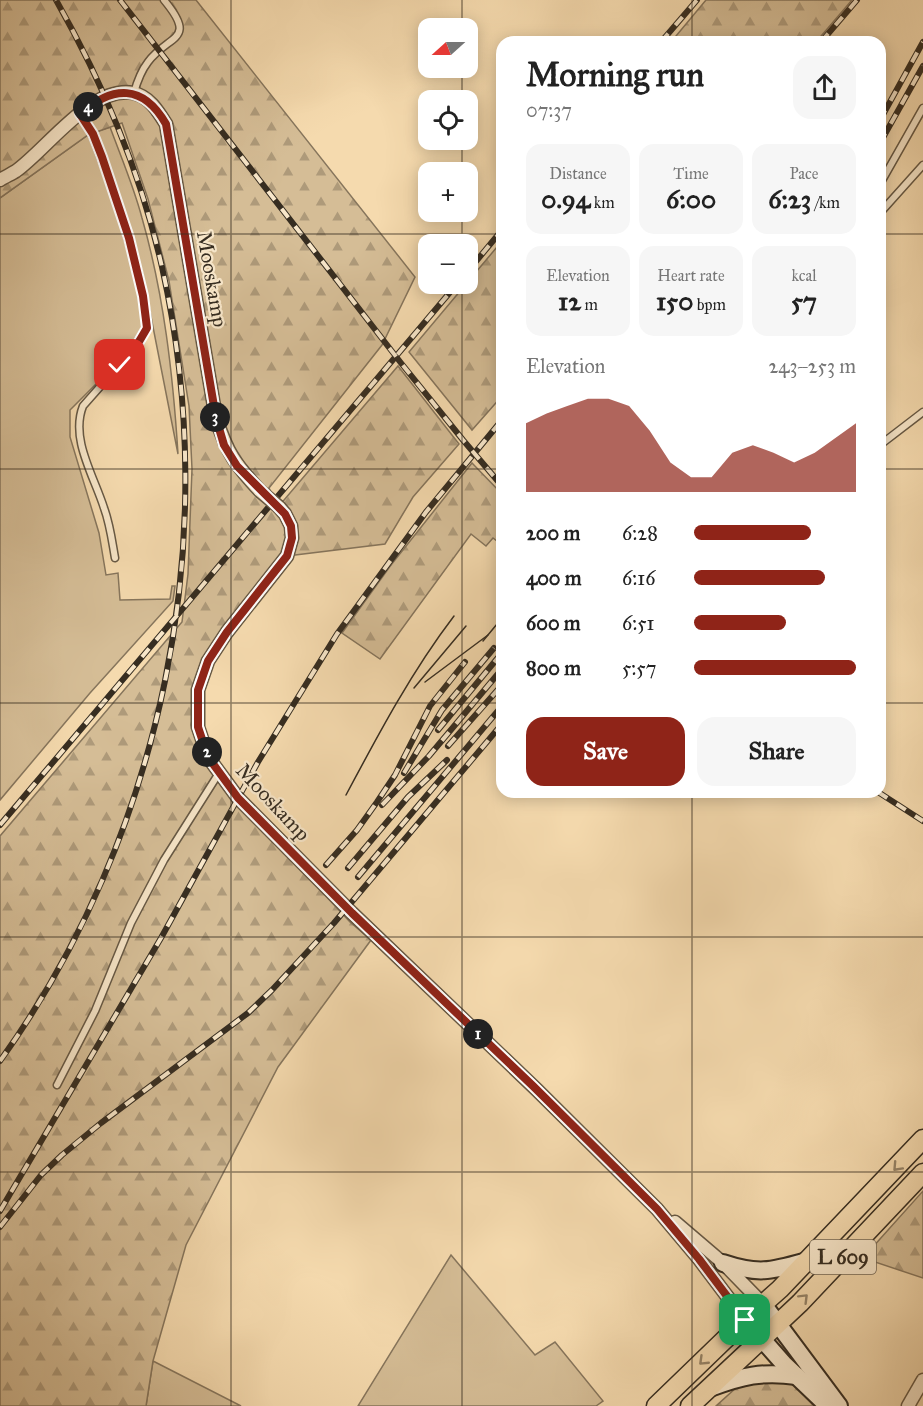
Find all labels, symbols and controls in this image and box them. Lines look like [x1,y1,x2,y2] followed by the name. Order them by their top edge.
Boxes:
[418,18,478,78] north arrow
[418,18,478,294] map controls
[526,55,704,95] text: Morning run
[793,56,856,119] button: share
[418,90,478,150] button: locate
[73,92,103,122] pin: 4
[84,97,92,116] text: 4
[526,98,572,122] text: 07:37
[418,162,478,222] button: +
[549,164,607,183] text: Distance
[673,164,709,183] text: Time
[789,164,819,183] text: Pace
[541,183,590,215] text: 0.94
[666,183,716,215] text: 6:00
[768,183,811,215] text: 6:23
[590,193,615,212] text: km
[811,193,840,212] text: /km
[191,229,233,329] street label: Mooskamp
[418,234,478,294] button: −
[546,266,610,285] text: Elevation
[657,266,725,285] text: Heart rate
[791,266,817,285] text: kcal
[558,285,581,317] text: 12
[656,285,693,317] text: 150
[791,285,817,317] text: 57
[581,295,598,314] text: m
[693,295,726,314] text: bpm
[94,339,145,390] pin
[103,348,136,381] icon: check
[526,354,605,378] text: Elevation
[768,354,856,378] text: 243–253 m
[200,402,230,432] pin: 3
[212,407,218,426] text: 3
[526,521,580,545] text: 200 m
[622,521,658,545] text: 6:28
[526,566,582,590] text: 400 m
[622,566,655,590] text: 6:16
[526,611,581,635] text: 600 m
[622,611,655,635] text: 6:51
[526,656,581,680] text: 800 m
[622,656,656,680] text: 5:57
[526,717,685,786] button: Save
[697,717,856,786] button: Share
[192,737,222,767] pin: 2
[203,742,211,761] text: 2
[230,758,316,846] street label: Mooskamp
[463,1019,493,1049] pin: 1
[475,1024,481,1043] text: 1
[893,1159,904,1170] one-way arrow
[810,1240,876,1274] road number: L 609
[719,1294,770,1345] pin
[796,1295,807,1306] one-way arrow
[728,1303,761,1336] icon: arrive
[699,1353,710,1364] one-way arrow

